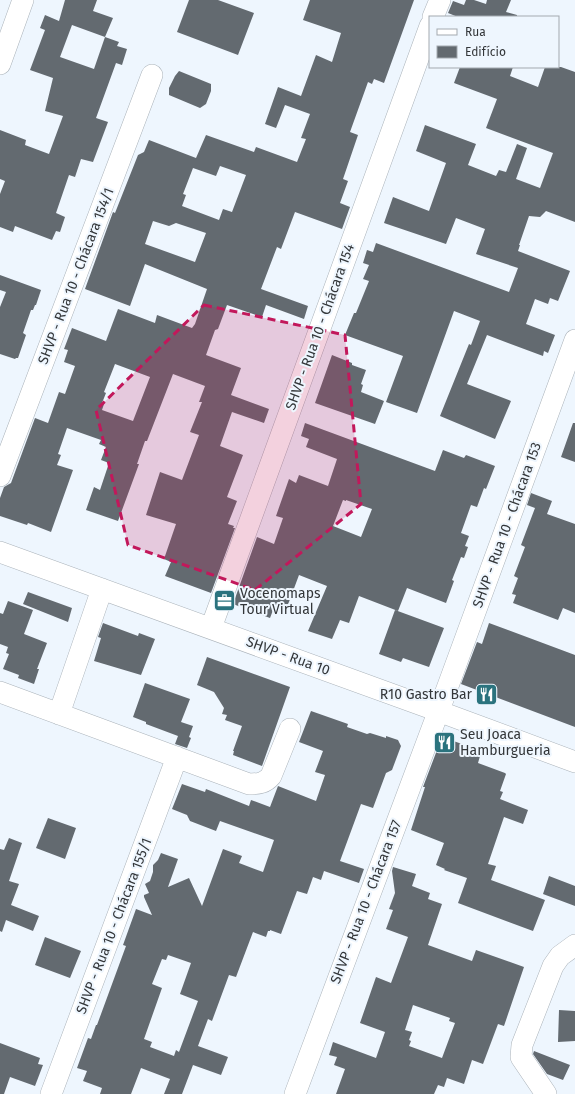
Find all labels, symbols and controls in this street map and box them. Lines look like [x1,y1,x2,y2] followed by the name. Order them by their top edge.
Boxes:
[429,16,559,68] legend
[465,25,486,39] text: Rua
[465,45,506,59] text: Edifício
[34,185,118,367] street label: SHVP - Rua 10 - Chácara 154/1
[282,241,358,412] street label: SHVP - Rua 10 - Chácara 154
[469,440,545,610] street label: SHVP - Rua 10 - Chácara 153
[240,585,321,618] place label: Vocenomaps Tour Virtual
[212,588,238,614] office icon: Vocenomaps Tour Virtual
[244,633,332,679] street label: SHVP - Rua 10
[474,681,500,707] restaurant icon: R10 Gastro Bar
[380,686,473,703] place label: R10 Gastro Bar
[460,726,551,759] place label: Seu Joaca Hamburgueria
[431,729,457,755] restaurant icon: Seu Joaca Hamburgueria
[327,818,405,986] street label: SHVP - Rua 10 - Chácara 157
[73,836,155,1016] street label: SHVP - Rua 10 - Chácara 155/1

